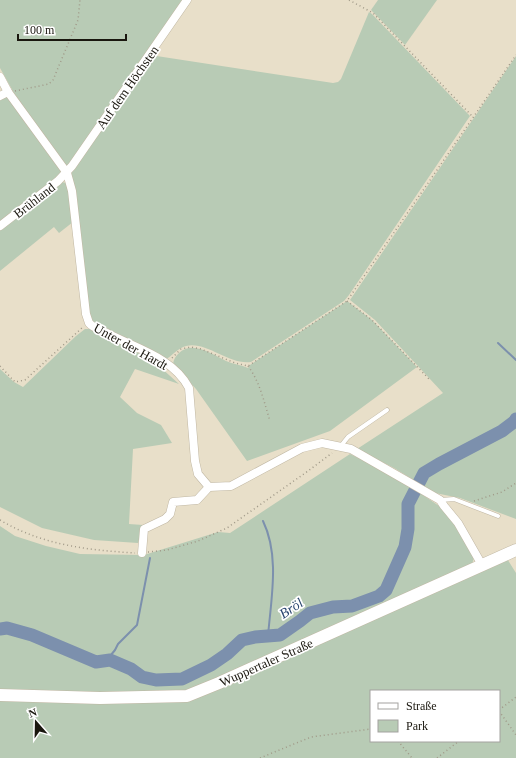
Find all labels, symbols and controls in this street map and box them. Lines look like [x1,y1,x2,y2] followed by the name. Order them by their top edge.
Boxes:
[18,16,126,42] scale bar
[24,23,55,37] text: 100 m
[93,42,162,132] street label: Auf dem Höchsten
[11,179,58,221] street label: Brühland
[91,320,171,373] street label: Unter der Hardt
[277,595,306,621] water label: Bröl
[217,635,316,690] street label: Wuppertaler Straße
[370,690,500,742] legend
[406,699,437,713] text: Straße
[16,702,56,742] north arrow
[27,706,38,720] text: N
[406,719,428,733] text: Park

